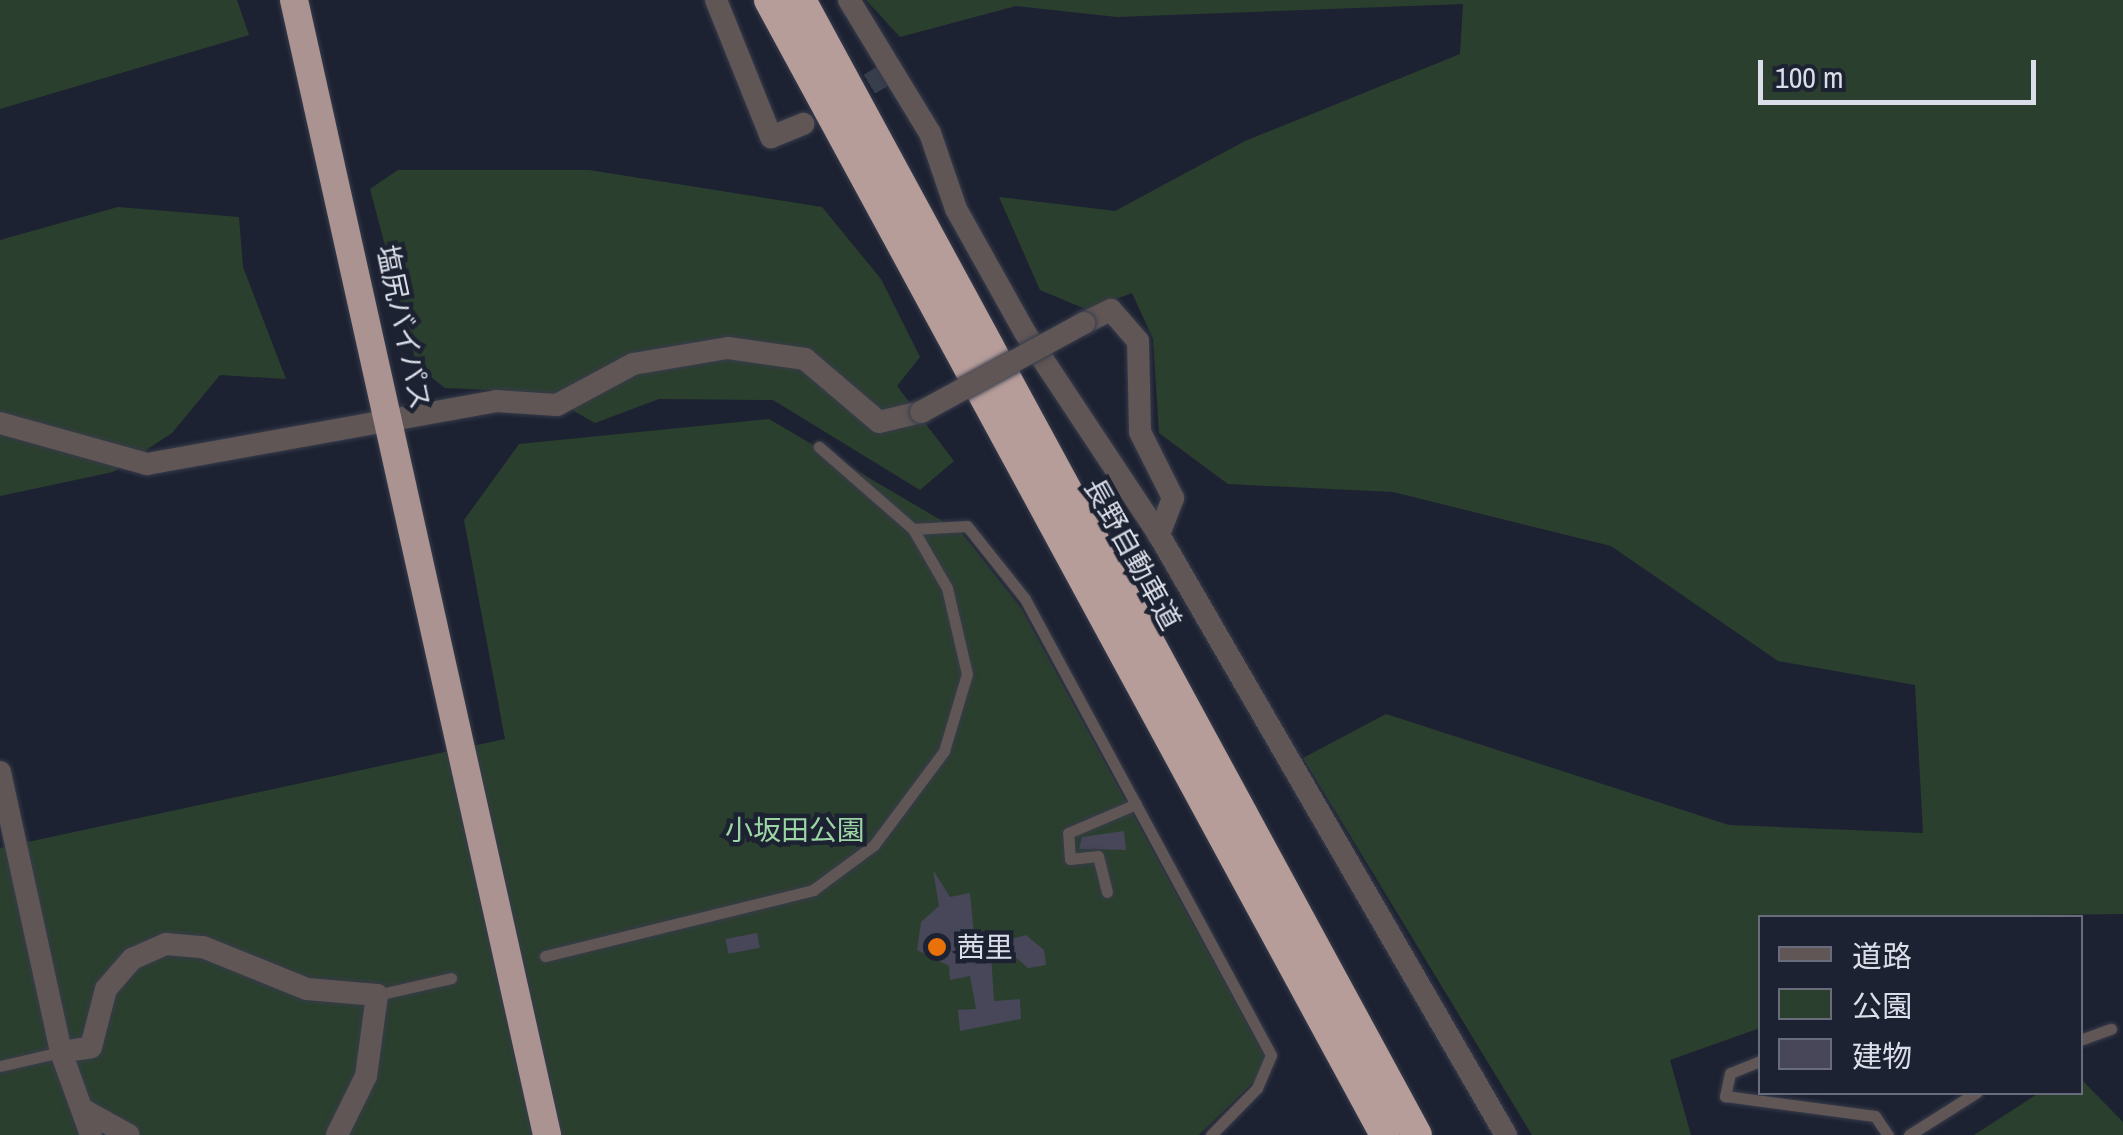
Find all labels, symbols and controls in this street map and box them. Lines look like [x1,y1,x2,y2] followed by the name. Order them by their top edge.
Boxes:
[1763,40,2040,102] scale bar
[1775,57,1843,97] text: 100 m
[370,241,438,413] street label: 塩尻バイパス
[1078,472,1188,636] street label: 長野自動車道
[725,813,865,847] park label: 小坂田公園
[1758,915,2083,1095] legend
[957,930,1013,964] place label: 茜里
[926,936,948,958] marker: 茜里
[1852,936,1912,976] text: 道路
[1852,986,1912,1026] text: 公園
[1852,1036,1912,1076] text: 建物

